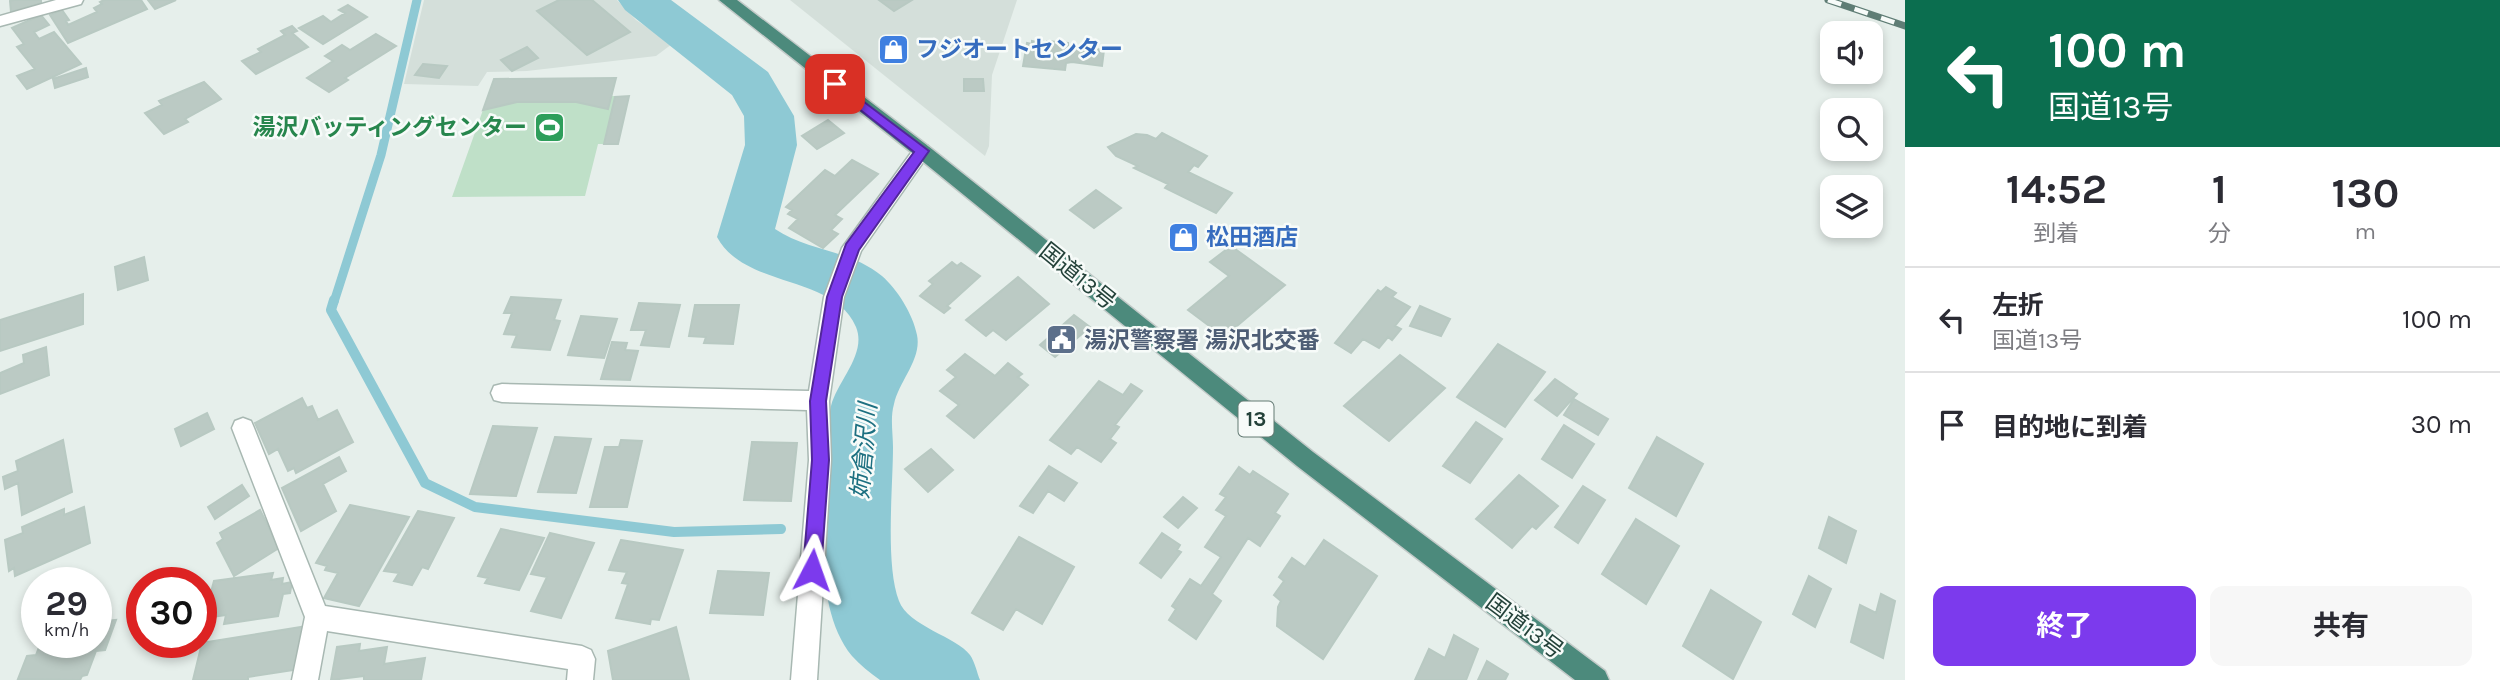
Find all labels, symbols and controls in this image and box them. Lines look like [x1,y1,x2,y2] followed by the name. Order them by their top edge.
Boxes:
[1820,21,1883,238] map controls
[1820,21,1883,84] button: sound
[2048,22,2186,79] text: 100 m
[1933,28,2024,119] icon: left
[876,32,910,66] shop icon: フジオートセンター
[916,36,1123,63] place label: フジオートセンター
[805,54,865,114] pin
[816,65,854,103] icon: arrive
[2048,89,2173,126] text: 国道13号
[1820,98,1883,161] button: search
[533,110,567,144] sports icon: 湯沢バッティングセンター
[252,114,527,141] place label: 湯沢バッティングセンター
[2006,164,2107,214] text: 14:52
[2212,164,2227,214] text: 1
[2332,168,2399,218] text: 130
[1820,175,1883,238] button: layers
[2355,218,2376,245] text: m
[1166,220,1200,254] shop icon: 松田酒店
[2033,220,2079,247] text: 到着
[2208,220,2231,247] text: 分
[1206,224,1298,251] place label: 松田酒店
[1034,238,1121,315] street label: 国道13号
[1992,290,2044,321] text: 左折
[1933,301,1971,339] icon: left
[2402,304,2472,335] text: 100 m
[1044,323,1078,357] public building icon: 湯沢警察署 湯沢北交番
[1084,327,1320,354] place label: 湯沢警察署 湯沢北交番
[1992,327,2082,354] text: 国道13号
[846,399,882,500] water label: 姉倉沢川
[1238,402,1274,436] road number: 13
[1933,406,1971,444] icon: arrive
[2411,409,2472,440] text: 30 m
[1992,412,2148,443] text: 目的地に到着
[775,533,849,607] position arrow
[126,567,217,658] speed limit sign: 30
[45,583,88,624] text: 29
[1933,586,2196,666] button: 終了
[2210,586,2472,666] button: 共有
[1481,588,1569,664] street label: 国道13号
[44,619,89,641] text: km/h

